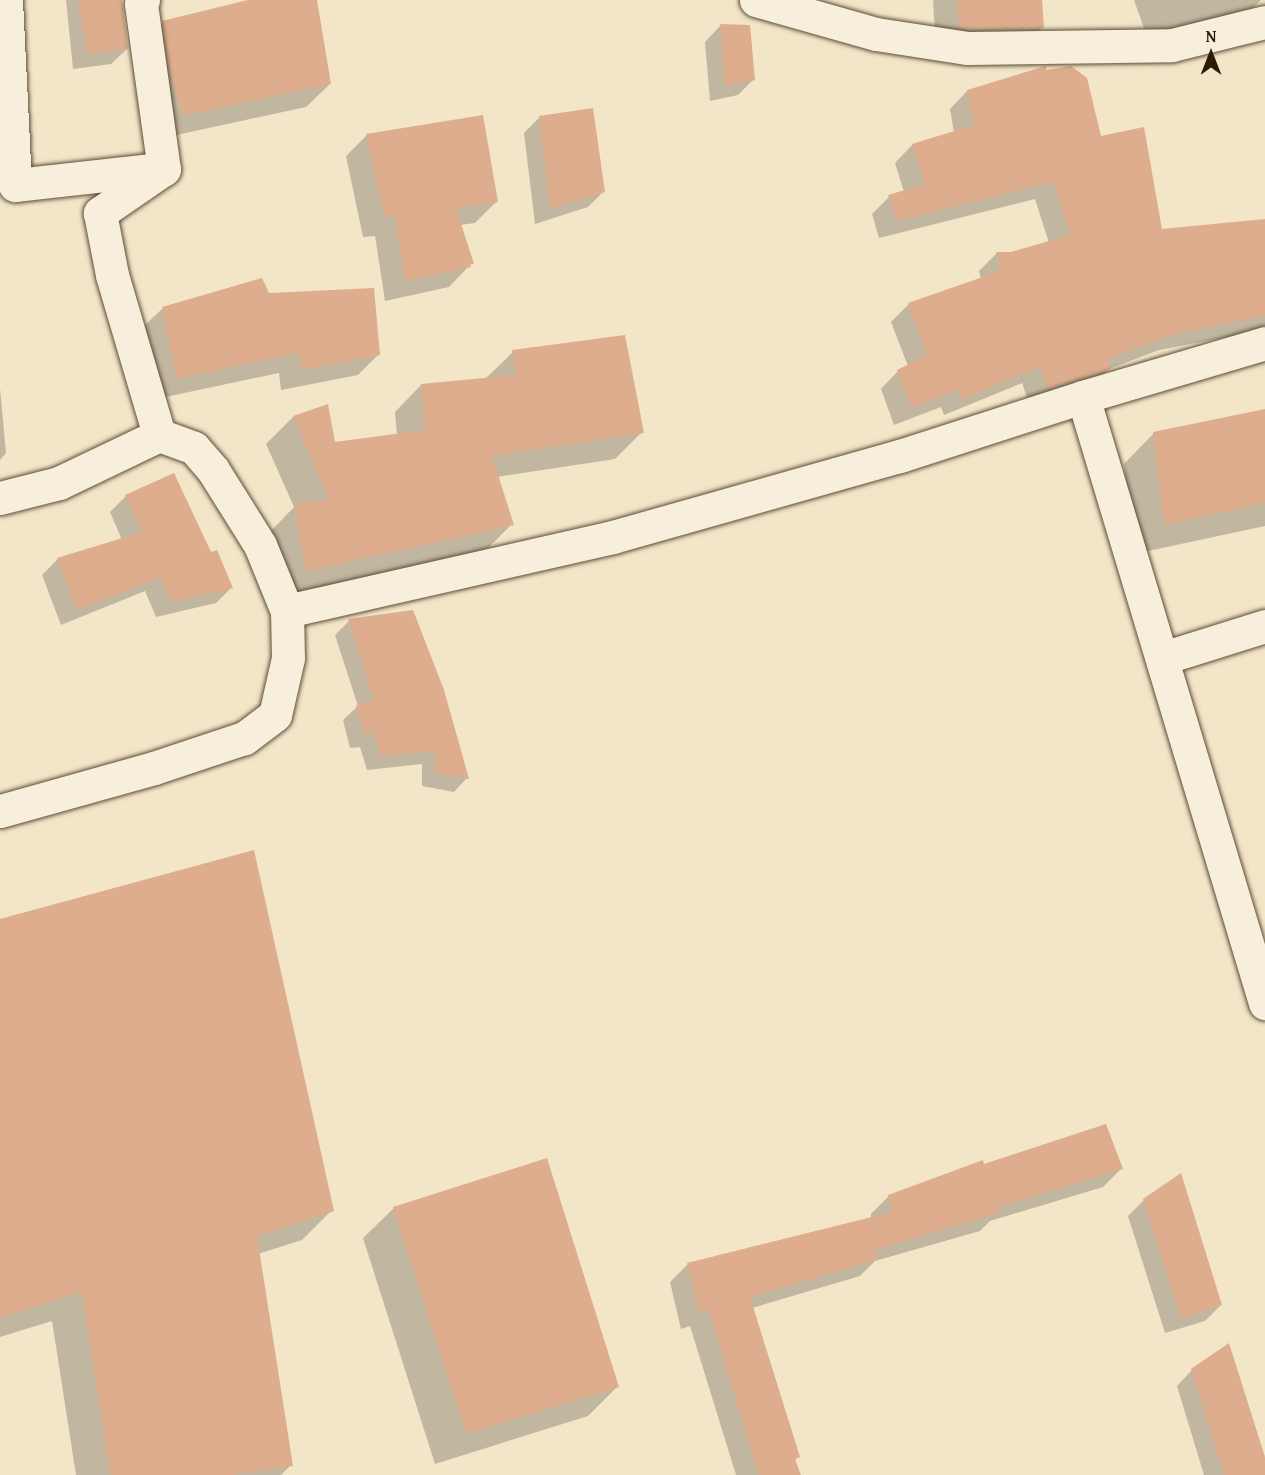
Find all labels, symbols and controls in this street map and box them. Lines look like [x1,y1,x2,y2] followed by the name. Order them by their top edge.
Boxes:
[1181,24,1241,84] north arrow
[1206,24,1216,48] text: N

